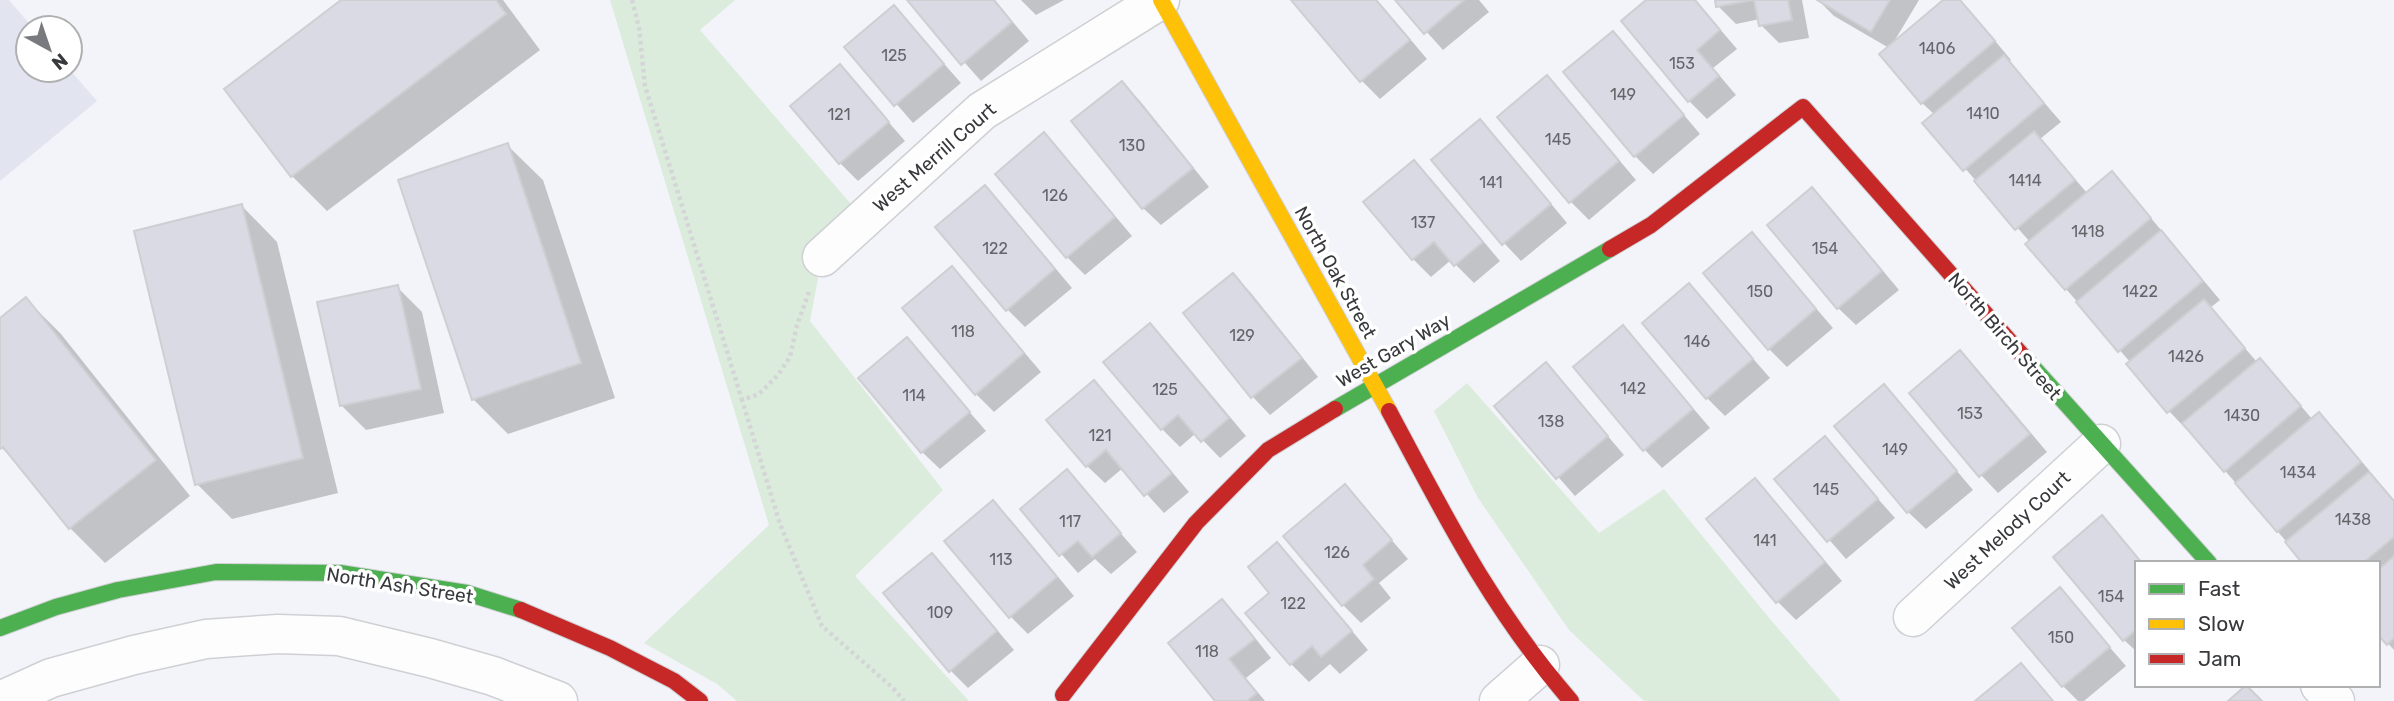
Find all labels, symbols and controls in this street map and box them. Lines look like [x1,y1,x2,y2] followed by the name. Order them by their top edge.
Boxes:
[14,14,84,84] north arrow
[1919,39,1956,58] house number: 1406
[881,46,907,65] house number: 125
[47,48,72,75] text: N
[1669,54,1695,73] house number: 153
[1610,85,1636,104] house number: 149
[868,97,1001,217] street label: West Merrill Court
[1966,104,2000,123] house number: 1410
[827,105,851,124] house number: 121
[1545,130,1571,149] house number: 145
[1119,136,1145,155] house number: 130
[2008,171,2042,190] house number: 1414
[1479,173,1503,192] house number: 141
[1042,186,1068,205] house number: 126
[1290,202,1382,343] street label: North Oak Street
[1411,213,1435,232] house number: 137
[2071,222,2105,241] house number: 1418
[982,239,1008,258] house number: 122
[1812,239,1838,258] house number: 154
[1943,268,2066,405] street label: North Birch Street
[1747,282,1773,301] house number: 150
[2122,282,2158,301] house number: 1422
[1332,309,1454,392] street label: West Gary Way
[951,322,975,341] house number: 118
[1229,326,1255,345] house number: 129
[1684,332,1711,351] house number: 146
[2168,347,2204,366] house number: 1426
[1620,379,1646,398] house number: 142
[1152,380,1178,399] house number: 125
[902,386,926,405] house number: 114
[1957,404,1983,423] house number: 153
[2224,406,2260,425] house number: 1430
[1538,412,1564,431] house number: 138
[1088,426,1112,445] house number: 121
[1882,440,1908,459] house number: 149
[2280,463,2316,482] house number: 1434
[1939,466,2076,595] street label: West Melody Court
[1813,480,1839,499] house number: 145
[2335,510,2371,529] house number: 1438
[1059,512,1081,531] house number: 117
[1753,531,1777,550] house number: 141
[1324,543,1350,562] house number: 126
[989,550,1013,569] house number: 113
[2135,561,2380,687] legend
[325,563,475,609] street label: North Ash Street
[2198,576,2240,601] text: Fast
[2098,587,2124,606] house number: 154
[1280,594,1306,613] house number: 122
[927,603,953,622] house number: 109
[2198,611,2245,636] text: Slow
[2048,628,2074,647] house number: 150
[1195,642,1219,661] house number: 118
[2198,646,2242,671] text: Jam

